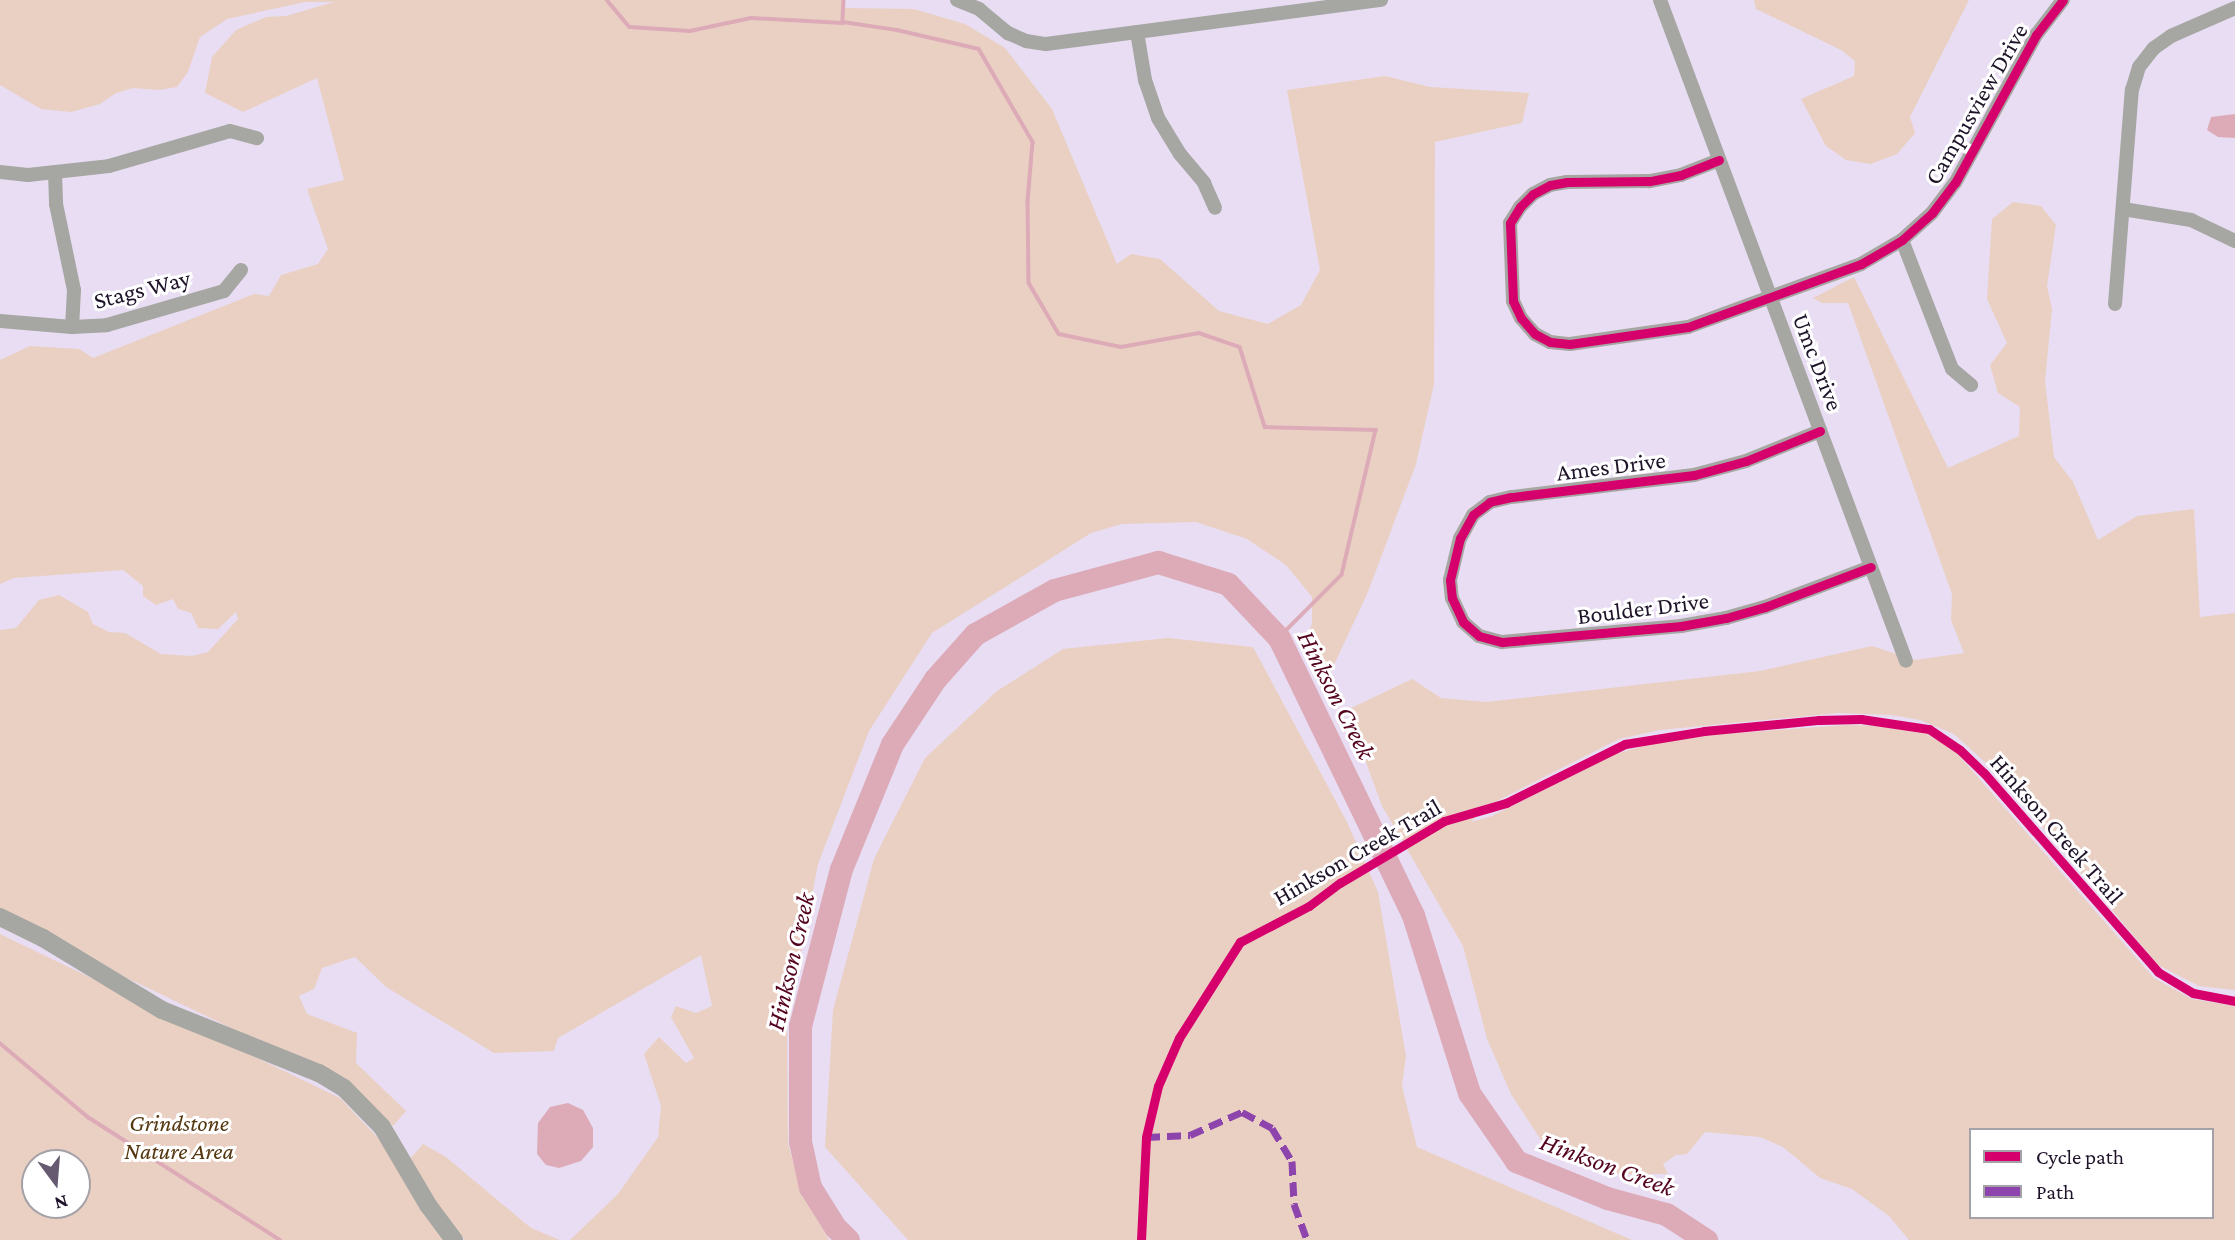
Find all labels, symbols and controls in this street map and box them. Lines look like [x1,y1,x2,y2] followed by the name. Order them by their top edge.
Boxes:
[1918,18,2034,190] street label: Campusview Drive
[91,263,193,315] street label: Stags Way
[1786,309,1850,415] street label: Umc Drive
[1555,445,1667,487] street label: Ames Drive
[1576,586,1710,630] street label: Boulder Drive
[1290,625,1382,765] water label: Hinkson Creek
[1984,748,2130,910] street label: Hinkson Creek Trail
[1268,792,1446,912] street label: Hinkson Creek Trail
[760,890,822,1034] water label: Hinkson Creek
[124,1109,234,1165] park label: Grindstone Nature Area
[1536,1126,1678,1204] water label: Hinkson Creek
[1969,1128,2214,1219] legend
[2036,1145,2124,1169] text: Cycle path
[21,1149,91,1219] north arrow
[2036,1180,2074,1204] text: Path
[52,1191,71,1215] text: N

